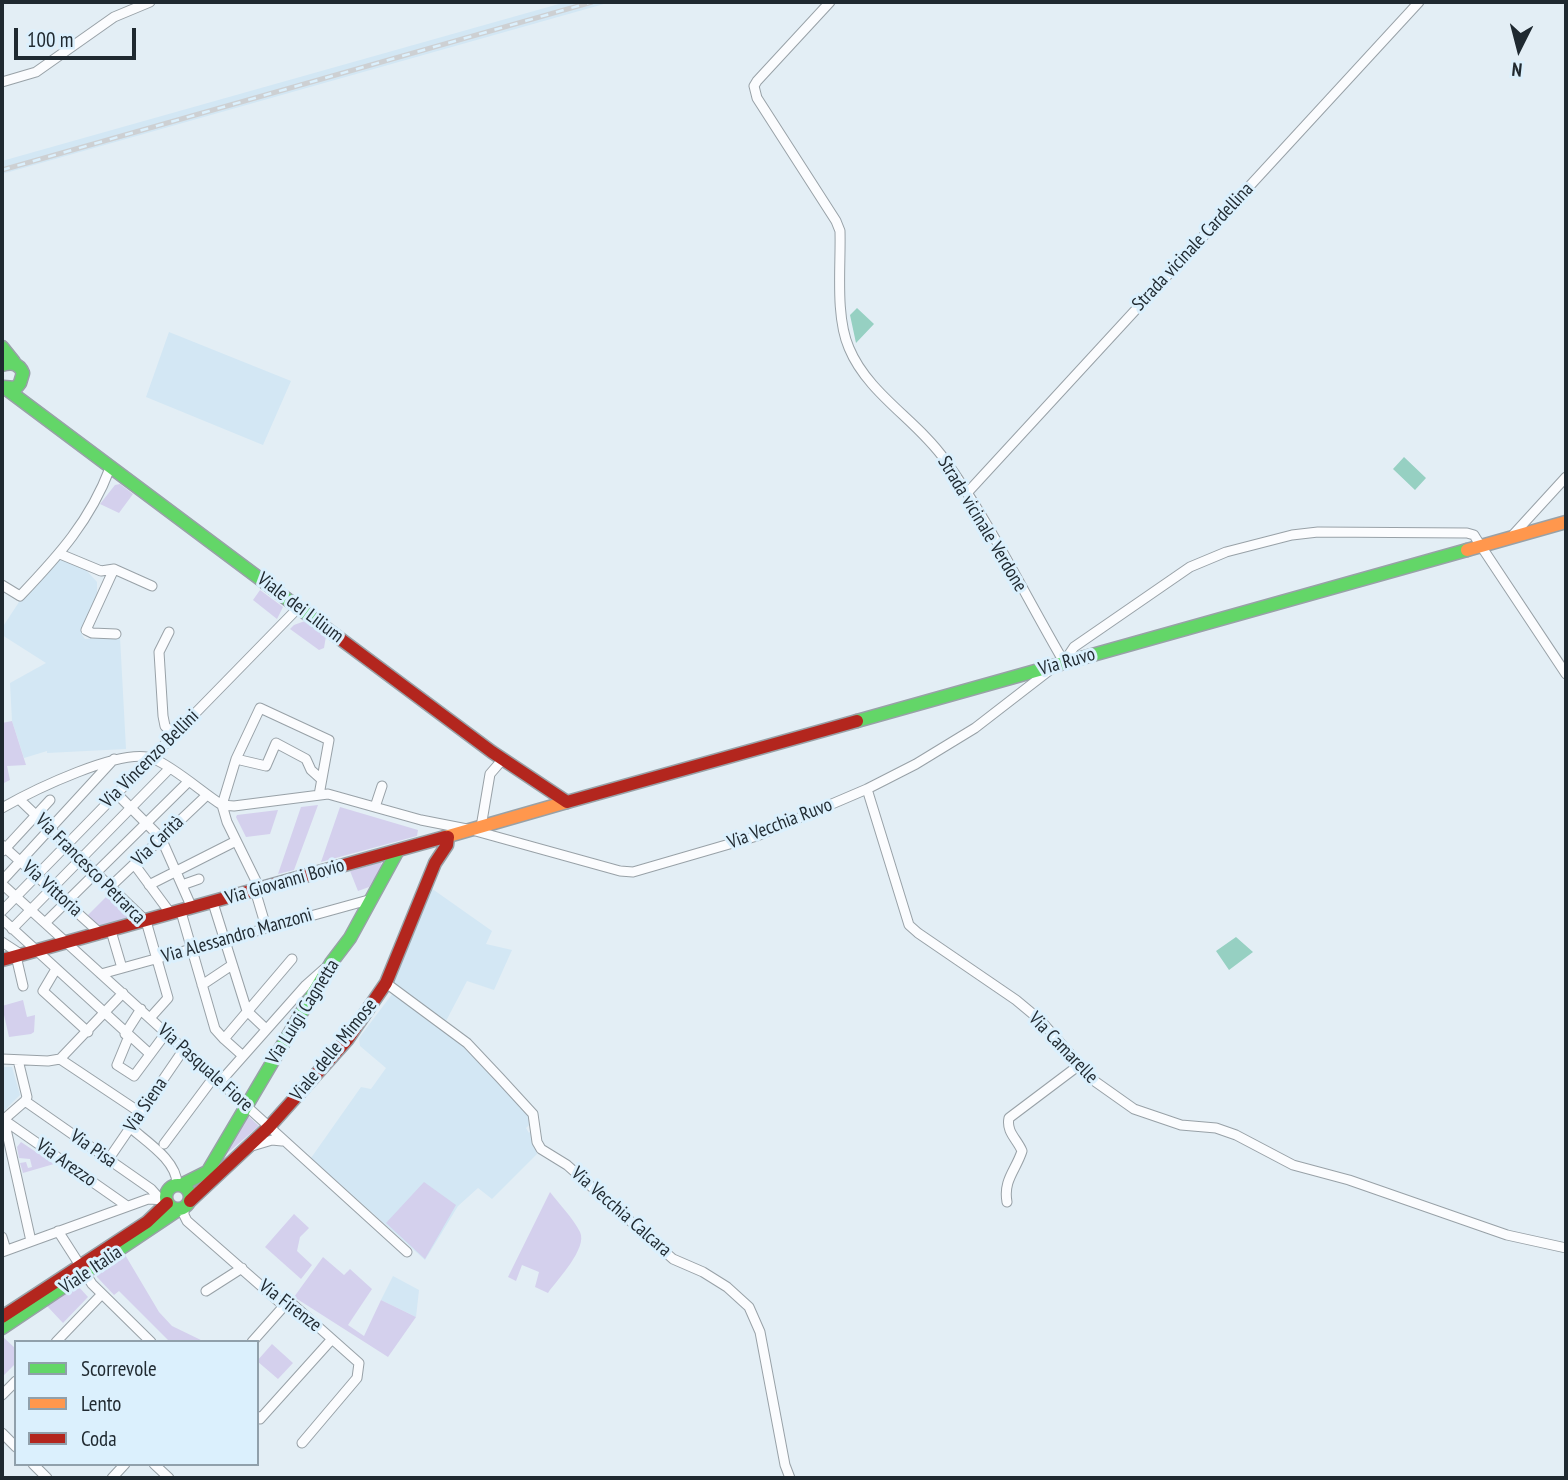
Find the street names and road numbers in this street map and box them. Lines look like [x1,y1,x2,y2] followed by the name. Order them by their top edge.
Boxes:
[1128,178,1258,316] street label: Strada vicinale Cardellina
[933,452,1031,596] street label: Strada vicinale Verdone
[252,568,348,648] street label: Viale dei Lilium
[1036,643,1098,681] street label: Via Ruvo
[96,705,204,813] street label: Via Vincenzo Bellini
[724,794,836,854] street label: Via Vecchia Ruvo
[30,809,150,929] street label: Via Francesco Petrarca
[128,811,188,871] street label: Via Carità
[223,854,347,910] street label: Via Giovanni Bovio
[17,856,87,922] street label: Via Vittoria
[159,904,315,968] street label: Via Alessandro Manzoni
[262,955,344,1069] street label: Via Luigi Cagnetta
[286,994,382,1106] street label: Viale delle Mimose
[1023,1008,1103,1088] street label: Via Camarelle
[153,1019,257,1117] street label: Via Pasquale Fiore
[120,1074,172,1136] street label: Via Siena
[65,1125,121,1173] street label: Via Pisa
[32,1134,100,1192] street label: Via Arezzo
[566,1162,676,1262] street label: Via Vecchia Calcara
[56,1241,126,1299] street label: Viale Italia
[254,1275,326,1337] street label: Via Firenze

